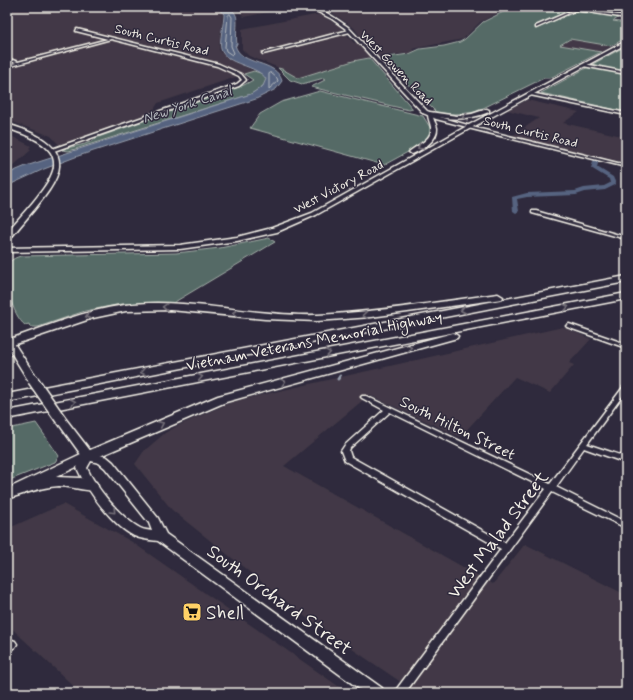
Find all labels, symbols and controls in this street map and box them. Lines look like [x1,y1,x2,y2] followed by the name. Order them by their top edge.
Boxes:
[113,21,210,60] street label: South Curtis Road
[356,27,436,109] street label: West Gowen Road
[141,82,236,128] water label: New York Canal
[462,112,468,121] one-way arrow
[482,113,579,152] street label: South Curtis Road
[417,142,424,150] one-way arrow
[291,157,387,218] street label: West Victory Road
[162,302,168,311] one-way arrow
[563,304,569,312] one-way arrow
[184,306,444,378] street label: Vietnam Veterans Memorial Highway
[460,306,467,314] one-way arrow
[232,309,238,318] one-way arrow
[362,310,368,319] one-way arrow
[85,311,92,320] one-way arrow
[405,344,412,353] one-way arrow
[325,349,331,358] one-way arrow
[140,367,146,375] one-way arrow
[197,374,203,382] one-way arrow
[279,378,286,387] one-way arrow
[396,391,519,465] street label: South Hilton Street
[70,399,76,407] one-way arrow
[157,421,164,429] one-way arrow
[442,466,554,604] street label: West Malad Street
[108,506,116,514] one-way arrow
[202,539,357,661] street label: South Orchard Street
[181,601,203,623] supermarket icon: Shell
[206,601,244,626] place label: Shell

